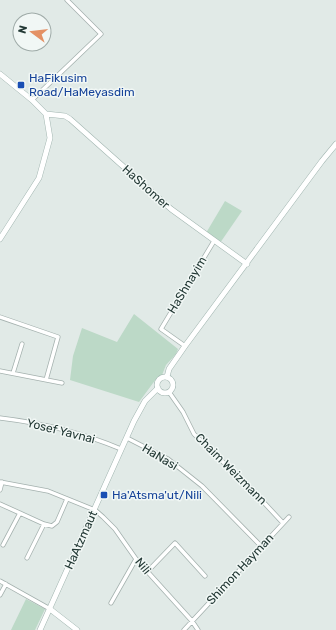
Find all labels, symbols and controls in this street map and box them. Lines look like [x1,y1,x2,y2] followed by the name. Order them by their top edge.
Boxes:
[12,12,52,52] north arrow
[16,24,30,35] text: N
[29,71,135,99] place label: HaFikusim Road/HaMeyasdim
[16,80,26,90] marker: HaFikusim Road/HaMeyasdim
[119,162,173,212] street label: HaShomer
[165,254,209,316] street label: HaShnayim
[25,416,97,446] street label: Yosef Yavnai
[192,430,270,508] street label: Chaim Weizmann
[140,441,180,473] street label: HaNasi
[112,488,202,502] place label: Ha'Atsma'ut/Nili
[99,490,109,500] marker: Ha'Atsma'ut/Nili
[62,508,100,572] street label: HaAtzmaut
[204,531,276,607] street label: Shimon Hayman
[132,555,154,577] street label: Nili

